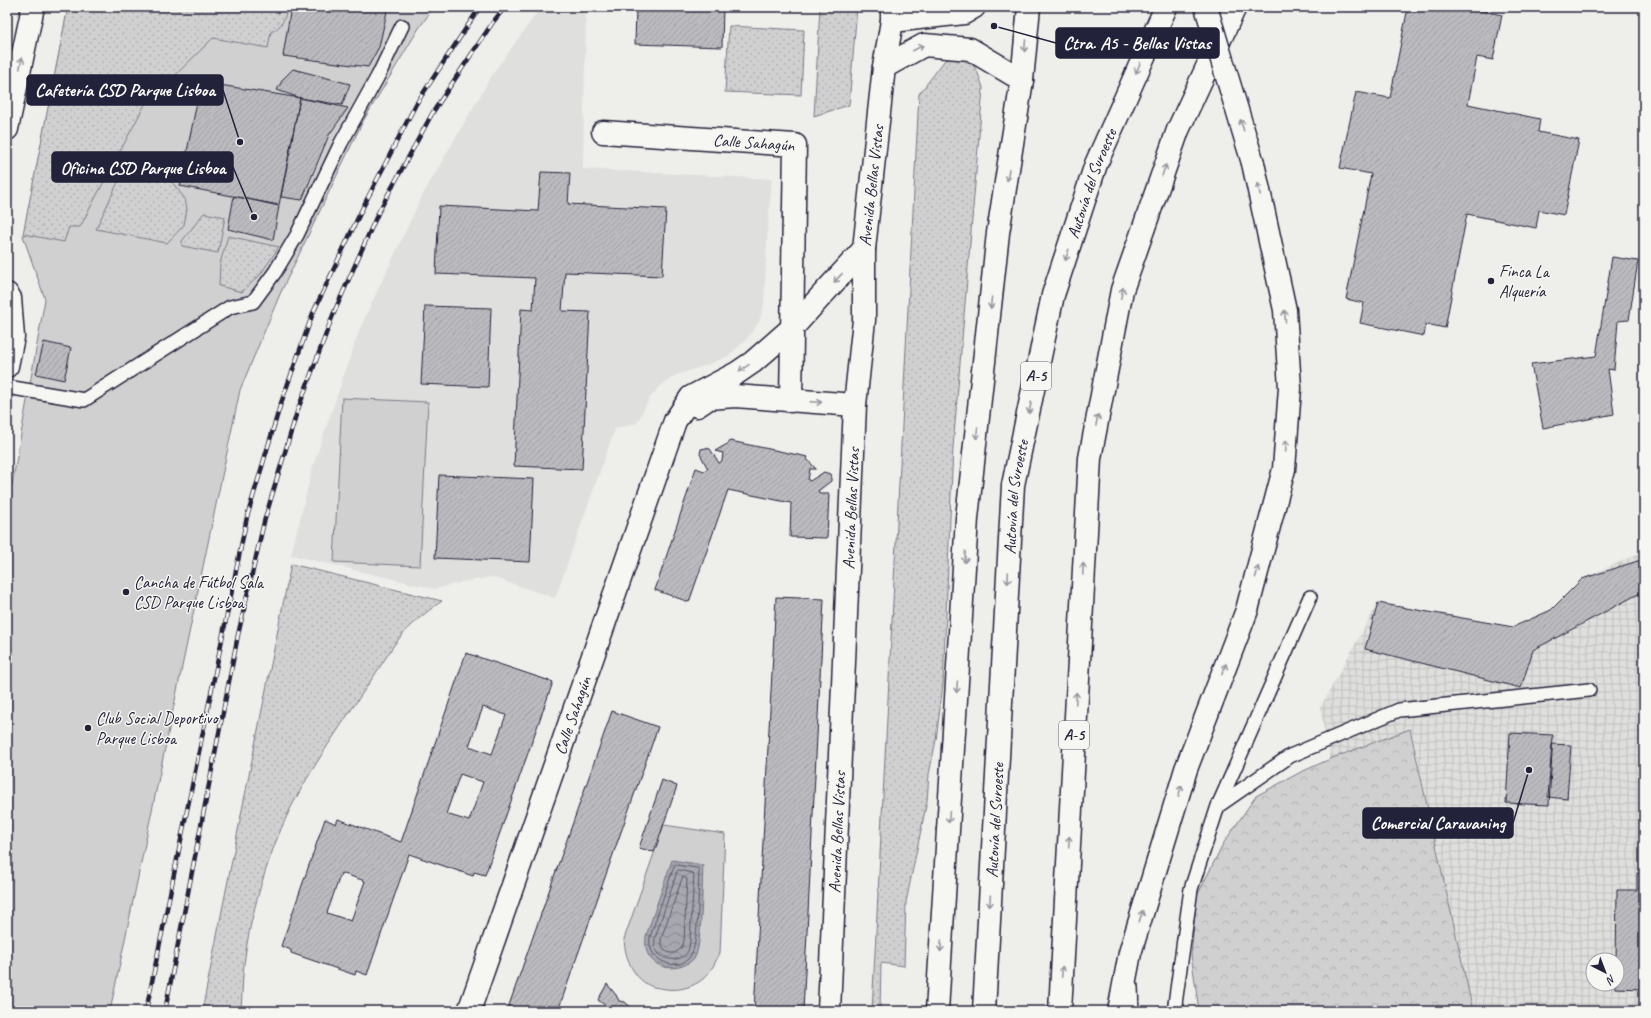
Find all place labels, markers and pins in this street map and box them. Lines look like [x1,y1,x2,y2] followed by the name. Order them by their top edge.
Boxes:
[1056,28,1219,58] callout: Ctra. A5 - Bellas Vistas
[27,75,223,105] callout: Cafetería CSD Parque Lisboa
[52,152,233,182] callout: Oficina CSD Parque Lisboa
[1499,261,1551,302] place label: Finca La Alquería
[1486,276,1496,286] marker: Finca La Alquería
[134,572,265,613] place label: Cancha de Fútbol Sala CSD Parque Lisboa
[121,587,131,597] marker: Cancha de Fútbol Sala CSD Parque Lisboa
[96,708,219,749] place label: Club Social Deportivo Parque Lisboa
[83,723,93,733] marker: Club Social Deportivo Parque Lisboa
[1363,808,1513,838] callout: Comercial Caravaning

